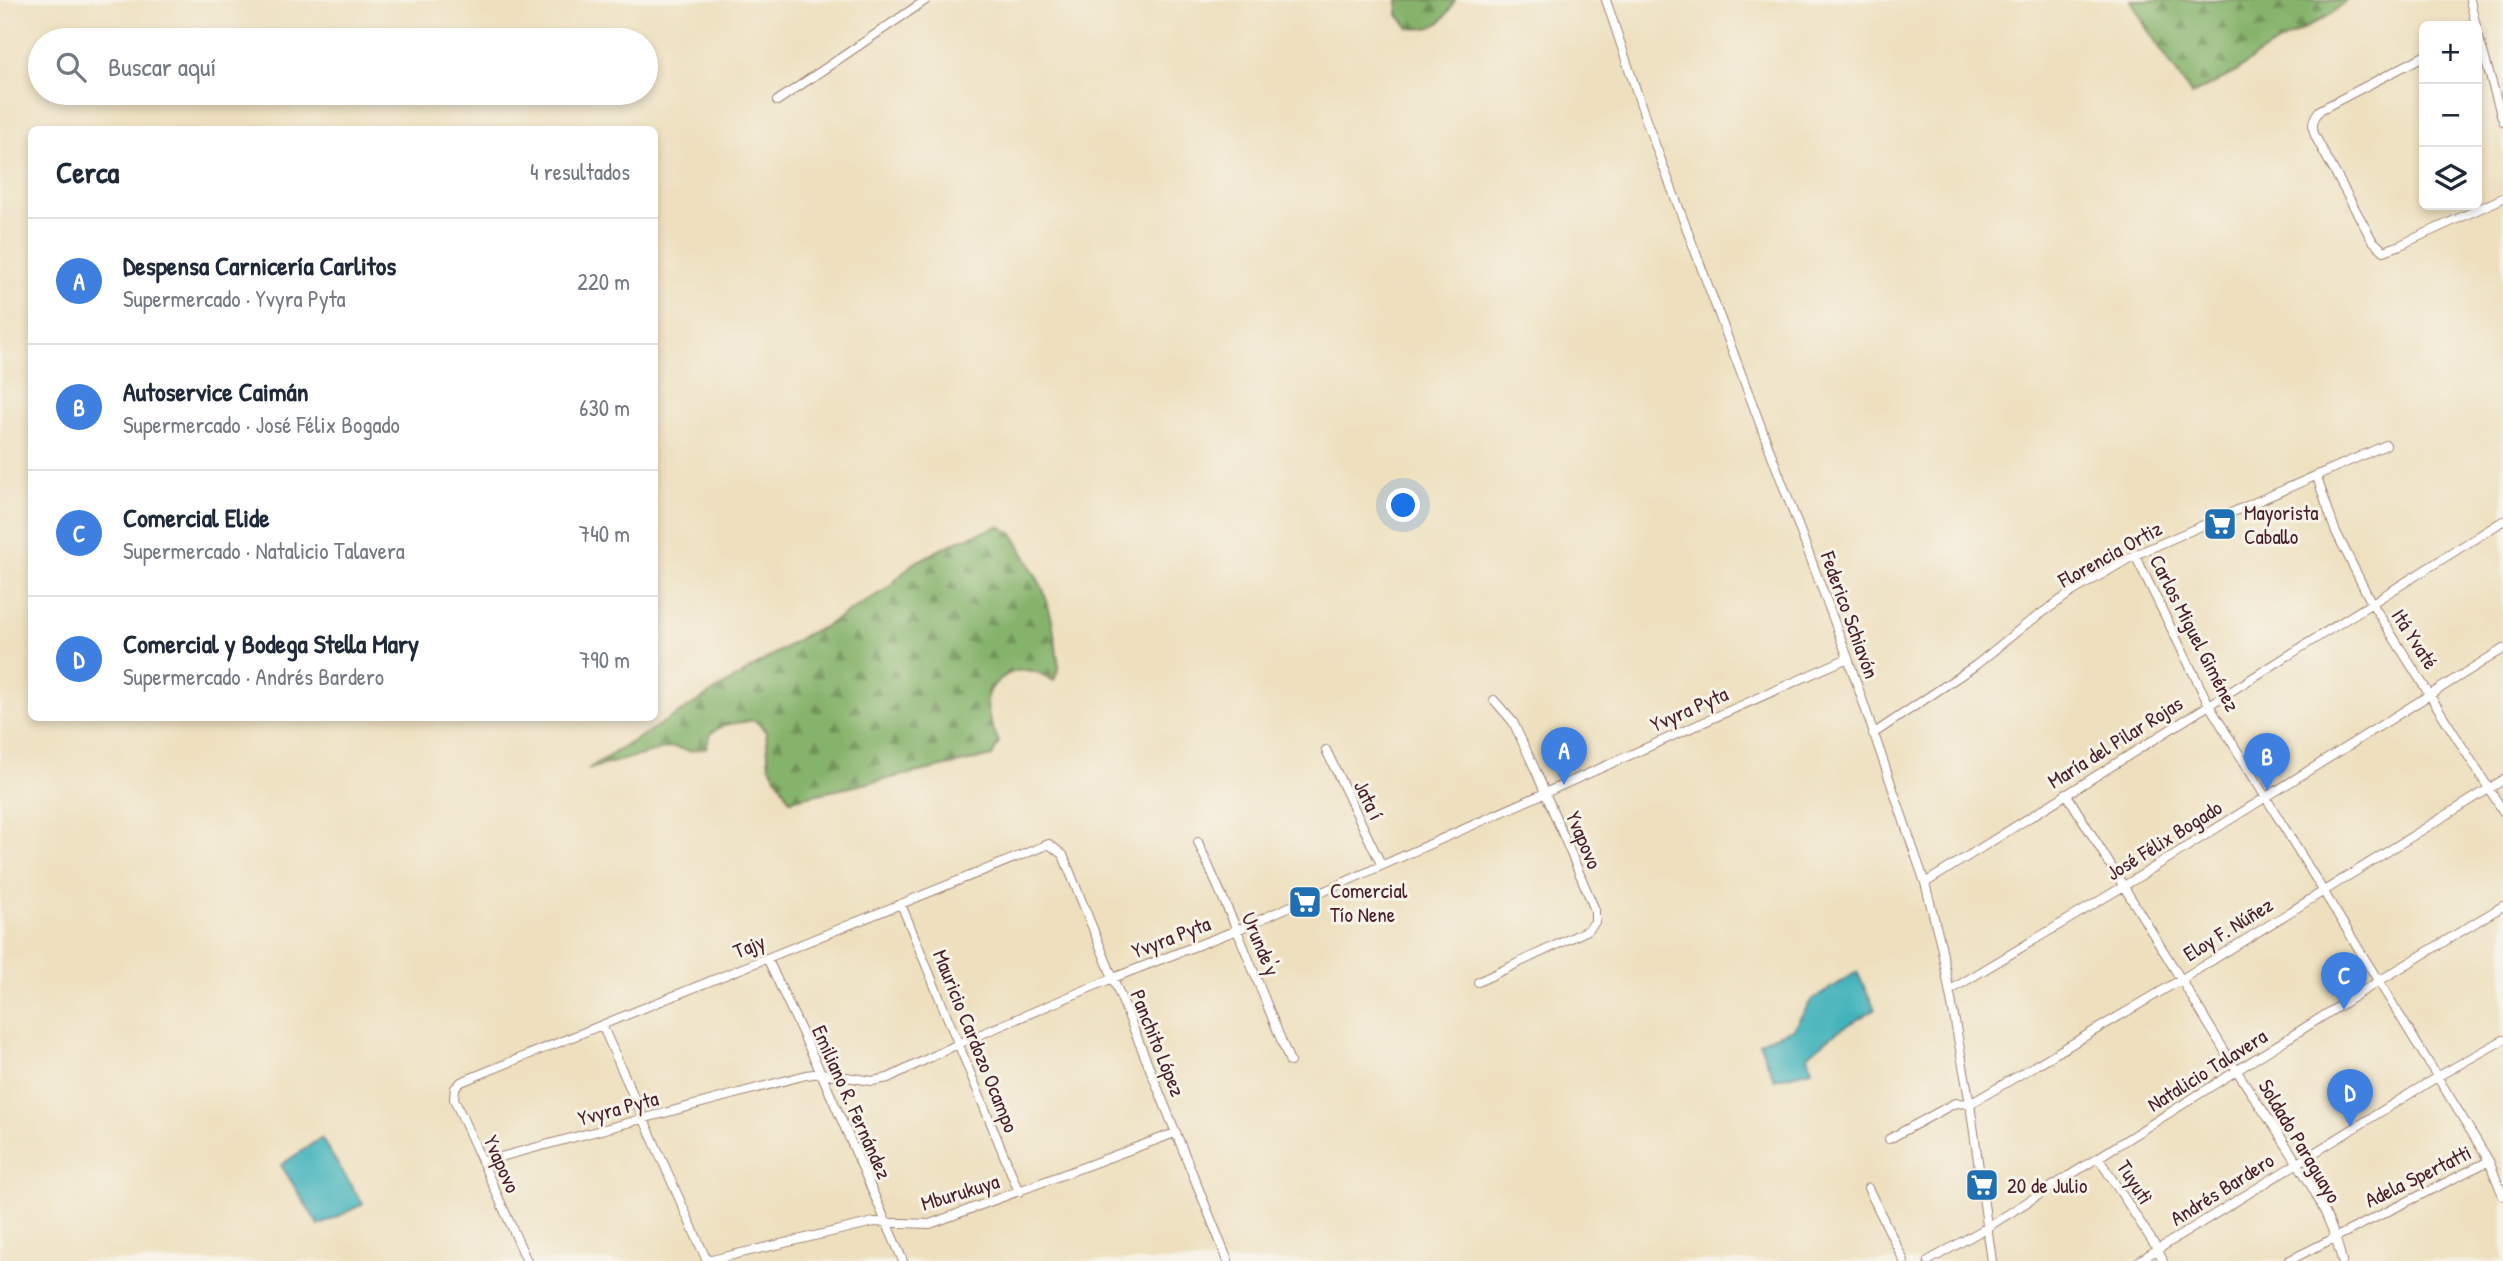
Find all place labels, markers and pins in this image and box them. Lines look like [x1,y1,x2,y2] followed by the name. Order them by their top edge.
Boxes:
[2244,498,2318,551] place label: Mayorista Caballo
[2201,505,2239,543] supermarket icon: Mayorista Caballo
[1541,727,1587,785] pin: A
[2244,733,2290,791] pin: B
[1330,876,1408,929] place label: Comercial Tío Nene
[1286,883,1324,921] supermarket icon: Comercial Tío Nene
[2321,952,2367,1010] pin: C
[2327,1069,2373,1127] pin: D
[1963,1166,2001,1204] supermarket icon: 20 de Julio
[2007,1171,2087,1200] place label: 20 de Julio

